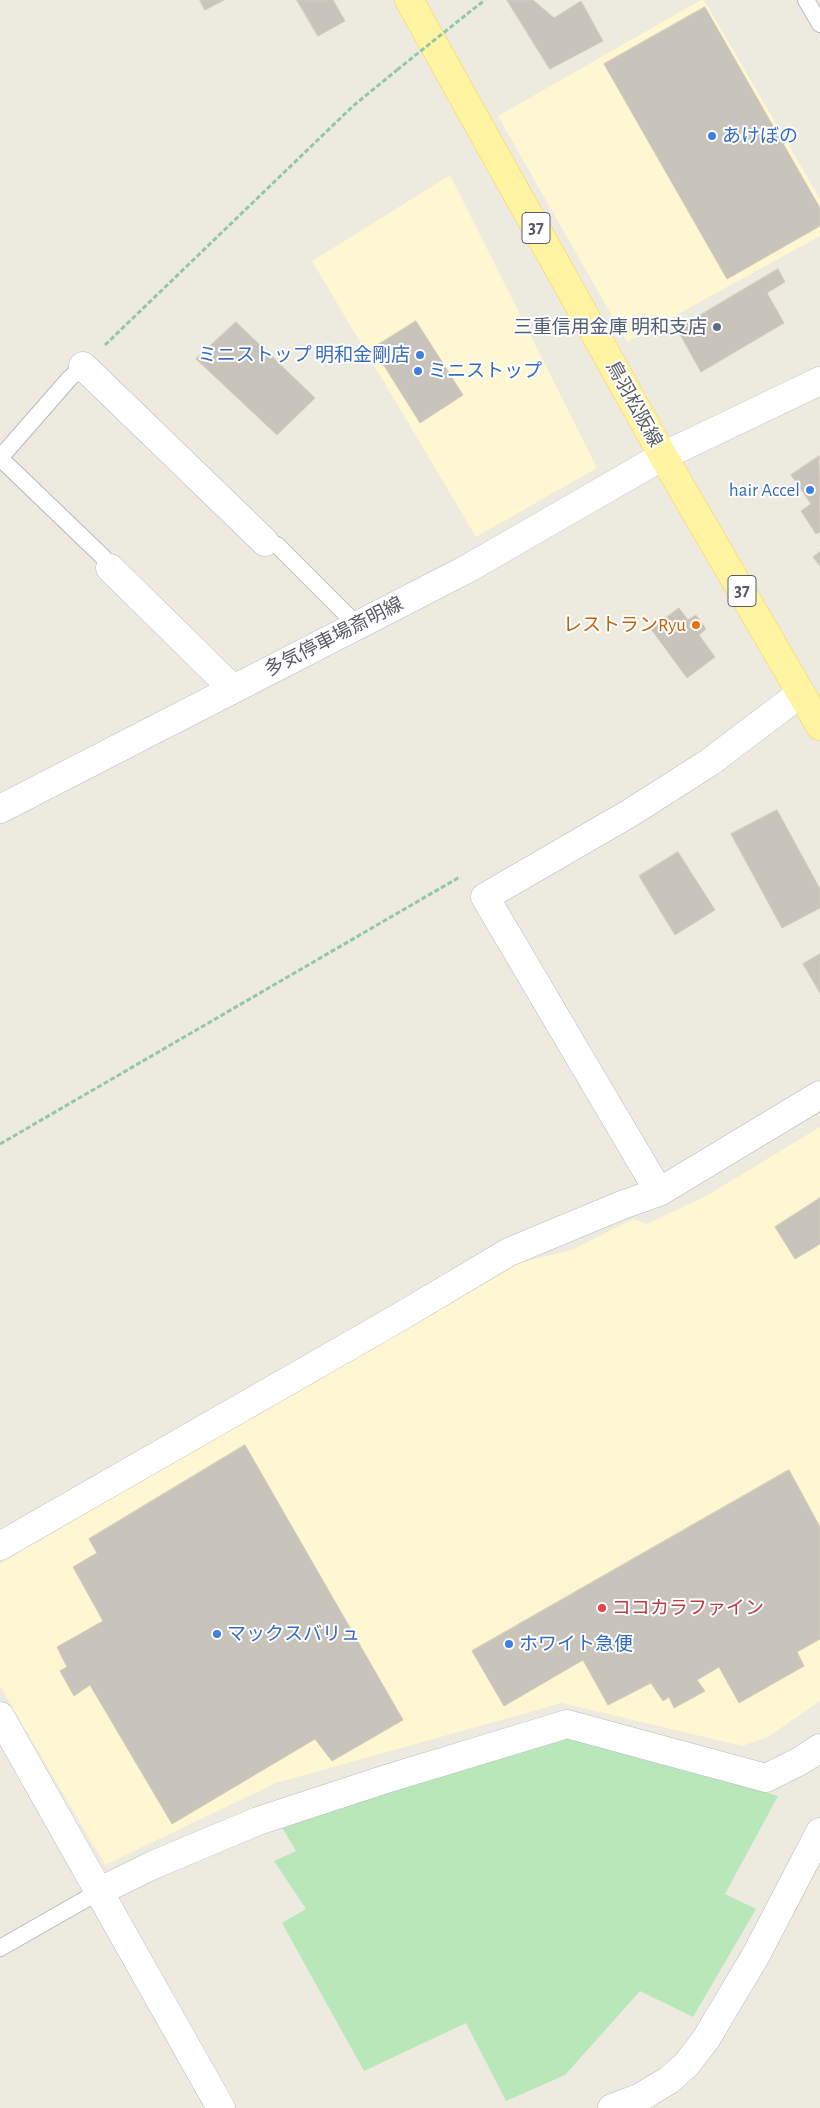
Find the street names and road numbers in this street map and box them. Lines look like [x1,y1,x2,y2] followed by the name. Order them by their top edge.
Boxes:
[522,212,550,244] road number: 37
[601,357,667,451] street label: 鳥羽松阪線
[728,576,756,606] road number: 37
[261,592,407,682] street label: 多気停車場斎明線

